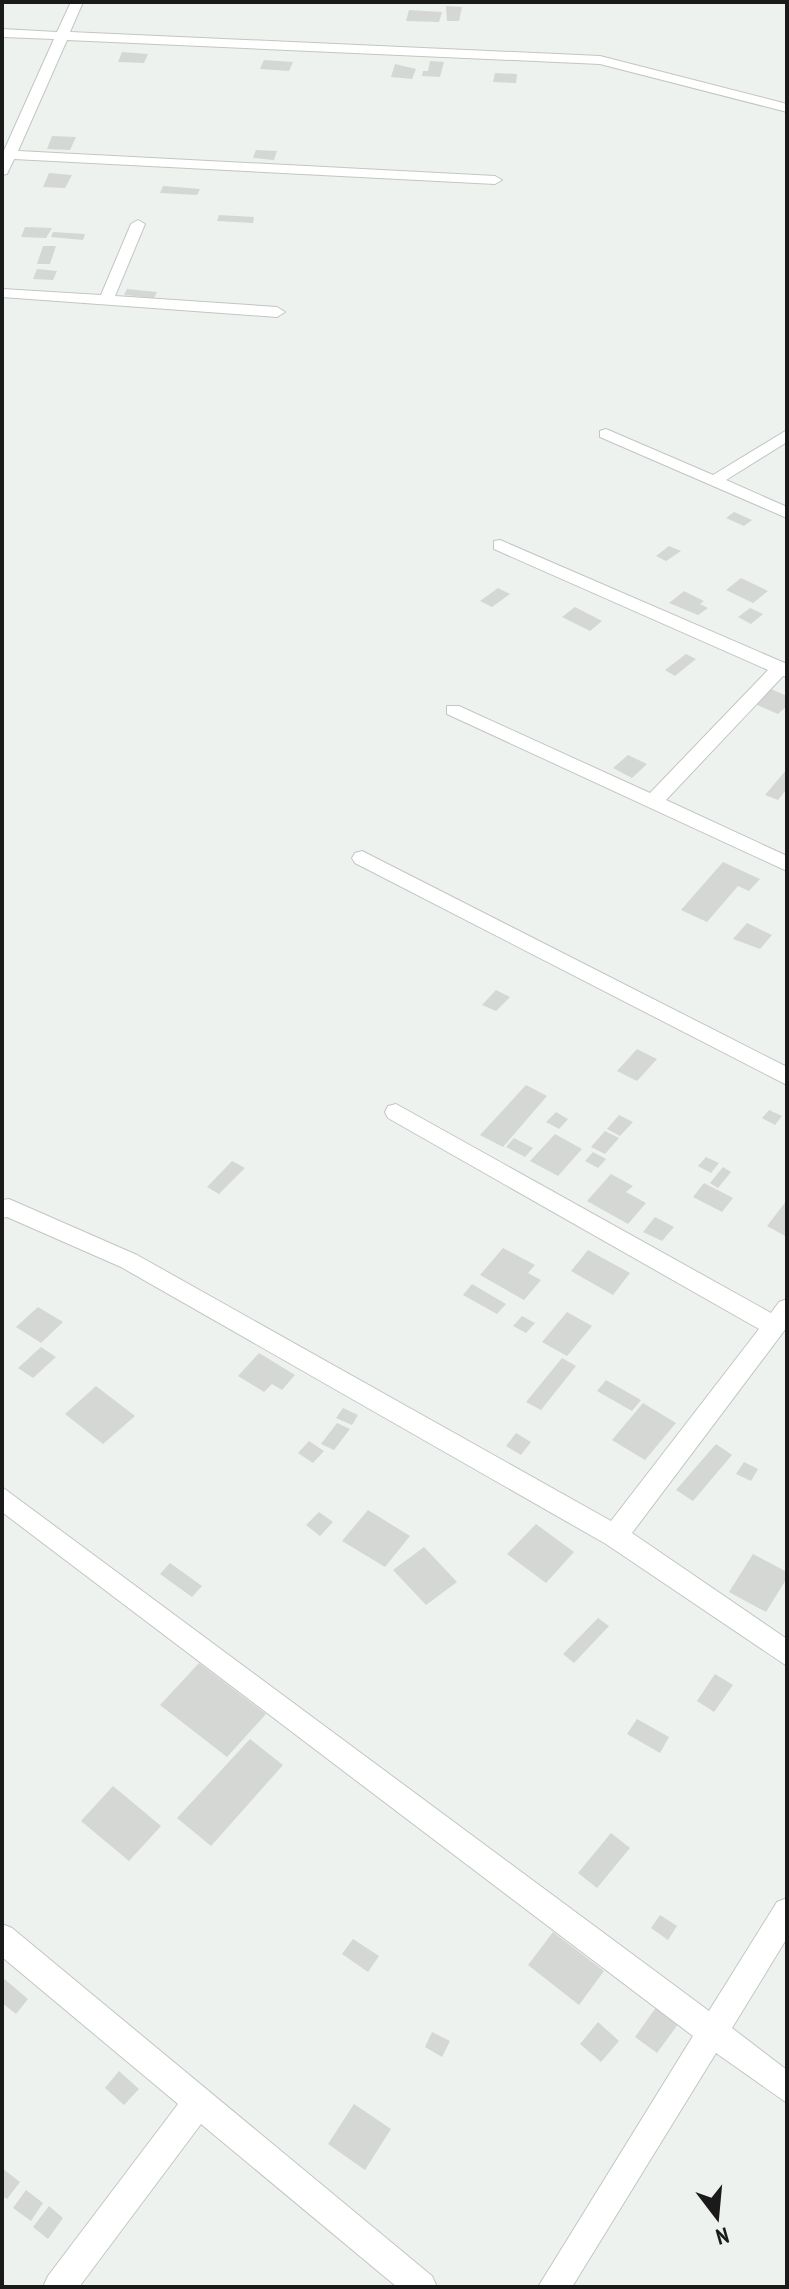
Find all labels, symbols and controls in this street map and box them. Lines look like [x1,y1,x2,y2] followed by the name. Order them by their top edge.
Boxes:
[677,2177,757,2257] north arrow
[713,2221,732,2251] text: N

